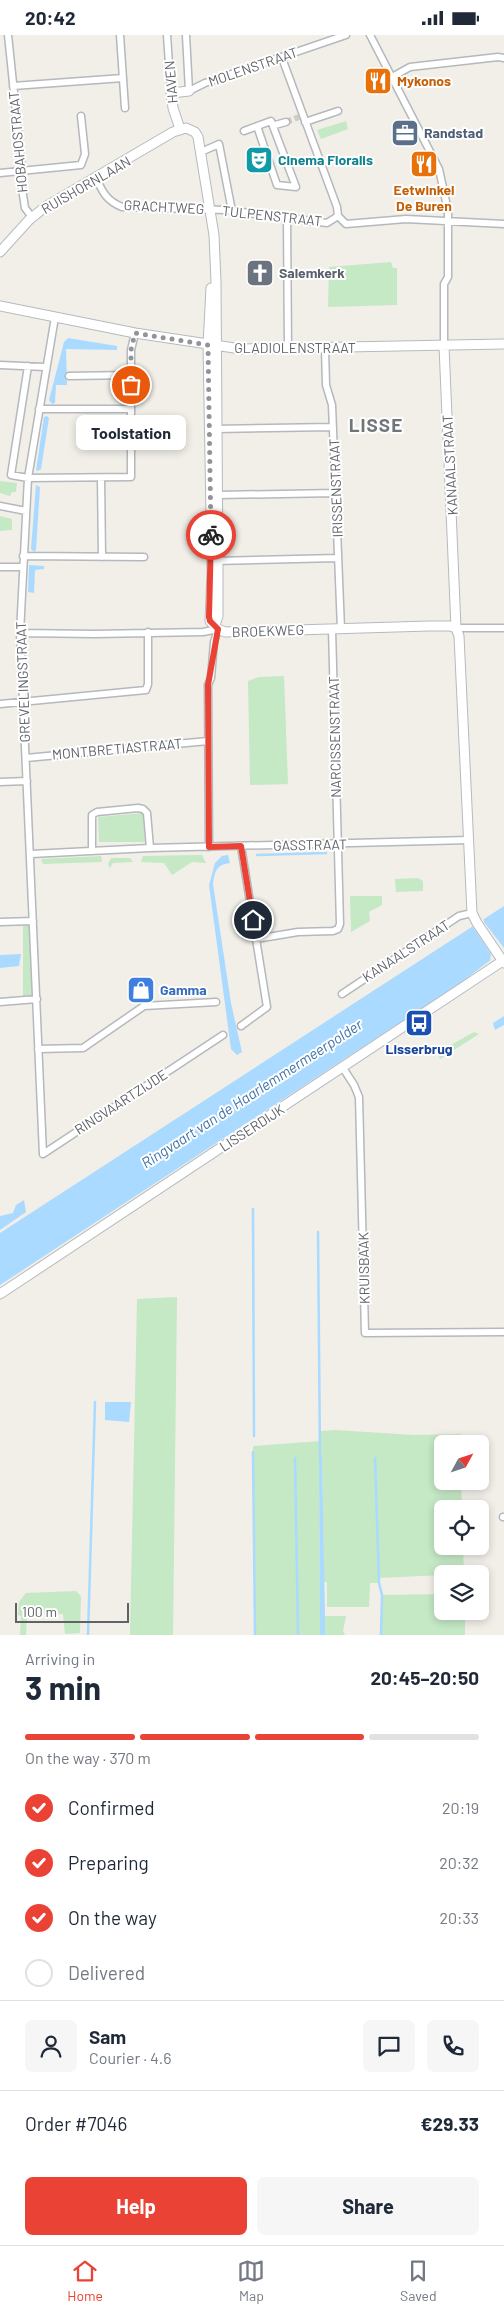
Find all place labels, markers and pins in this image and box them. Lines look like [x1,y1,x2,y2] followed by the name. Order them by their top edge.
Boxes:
[363,66,393,96] restaurant icon: Mykonos
[397,72,451,89] place label: Mykonos
[390,118,420,148] office icon: Randstad
[424,124,483,141] place label: Randstad
[244,145,274,175] theatre icon: Cinema Floralis
[409,149,439,179] restaurant icon: Eetwinkel De Buren
[278,151,373,168] place label: Cinema Floralis
[393,181,455,214] place label: Eetwinkel De Buren
[245,258,275,288] church icon: Salemkerk
[279,264,345,281] place label: Salemkerk
[110,364,152,406] pin
[76,415,186,450] callout: Toolstation
[232,899,274,941] pin
[126,975,156,1005] shop icon: Gamma
[160,981,207,998] place label: Gamma
[404,1008,434,1038] bus stop icon: Lisserbrug
[385,1040,453,1057] place label: Lisserbrug

